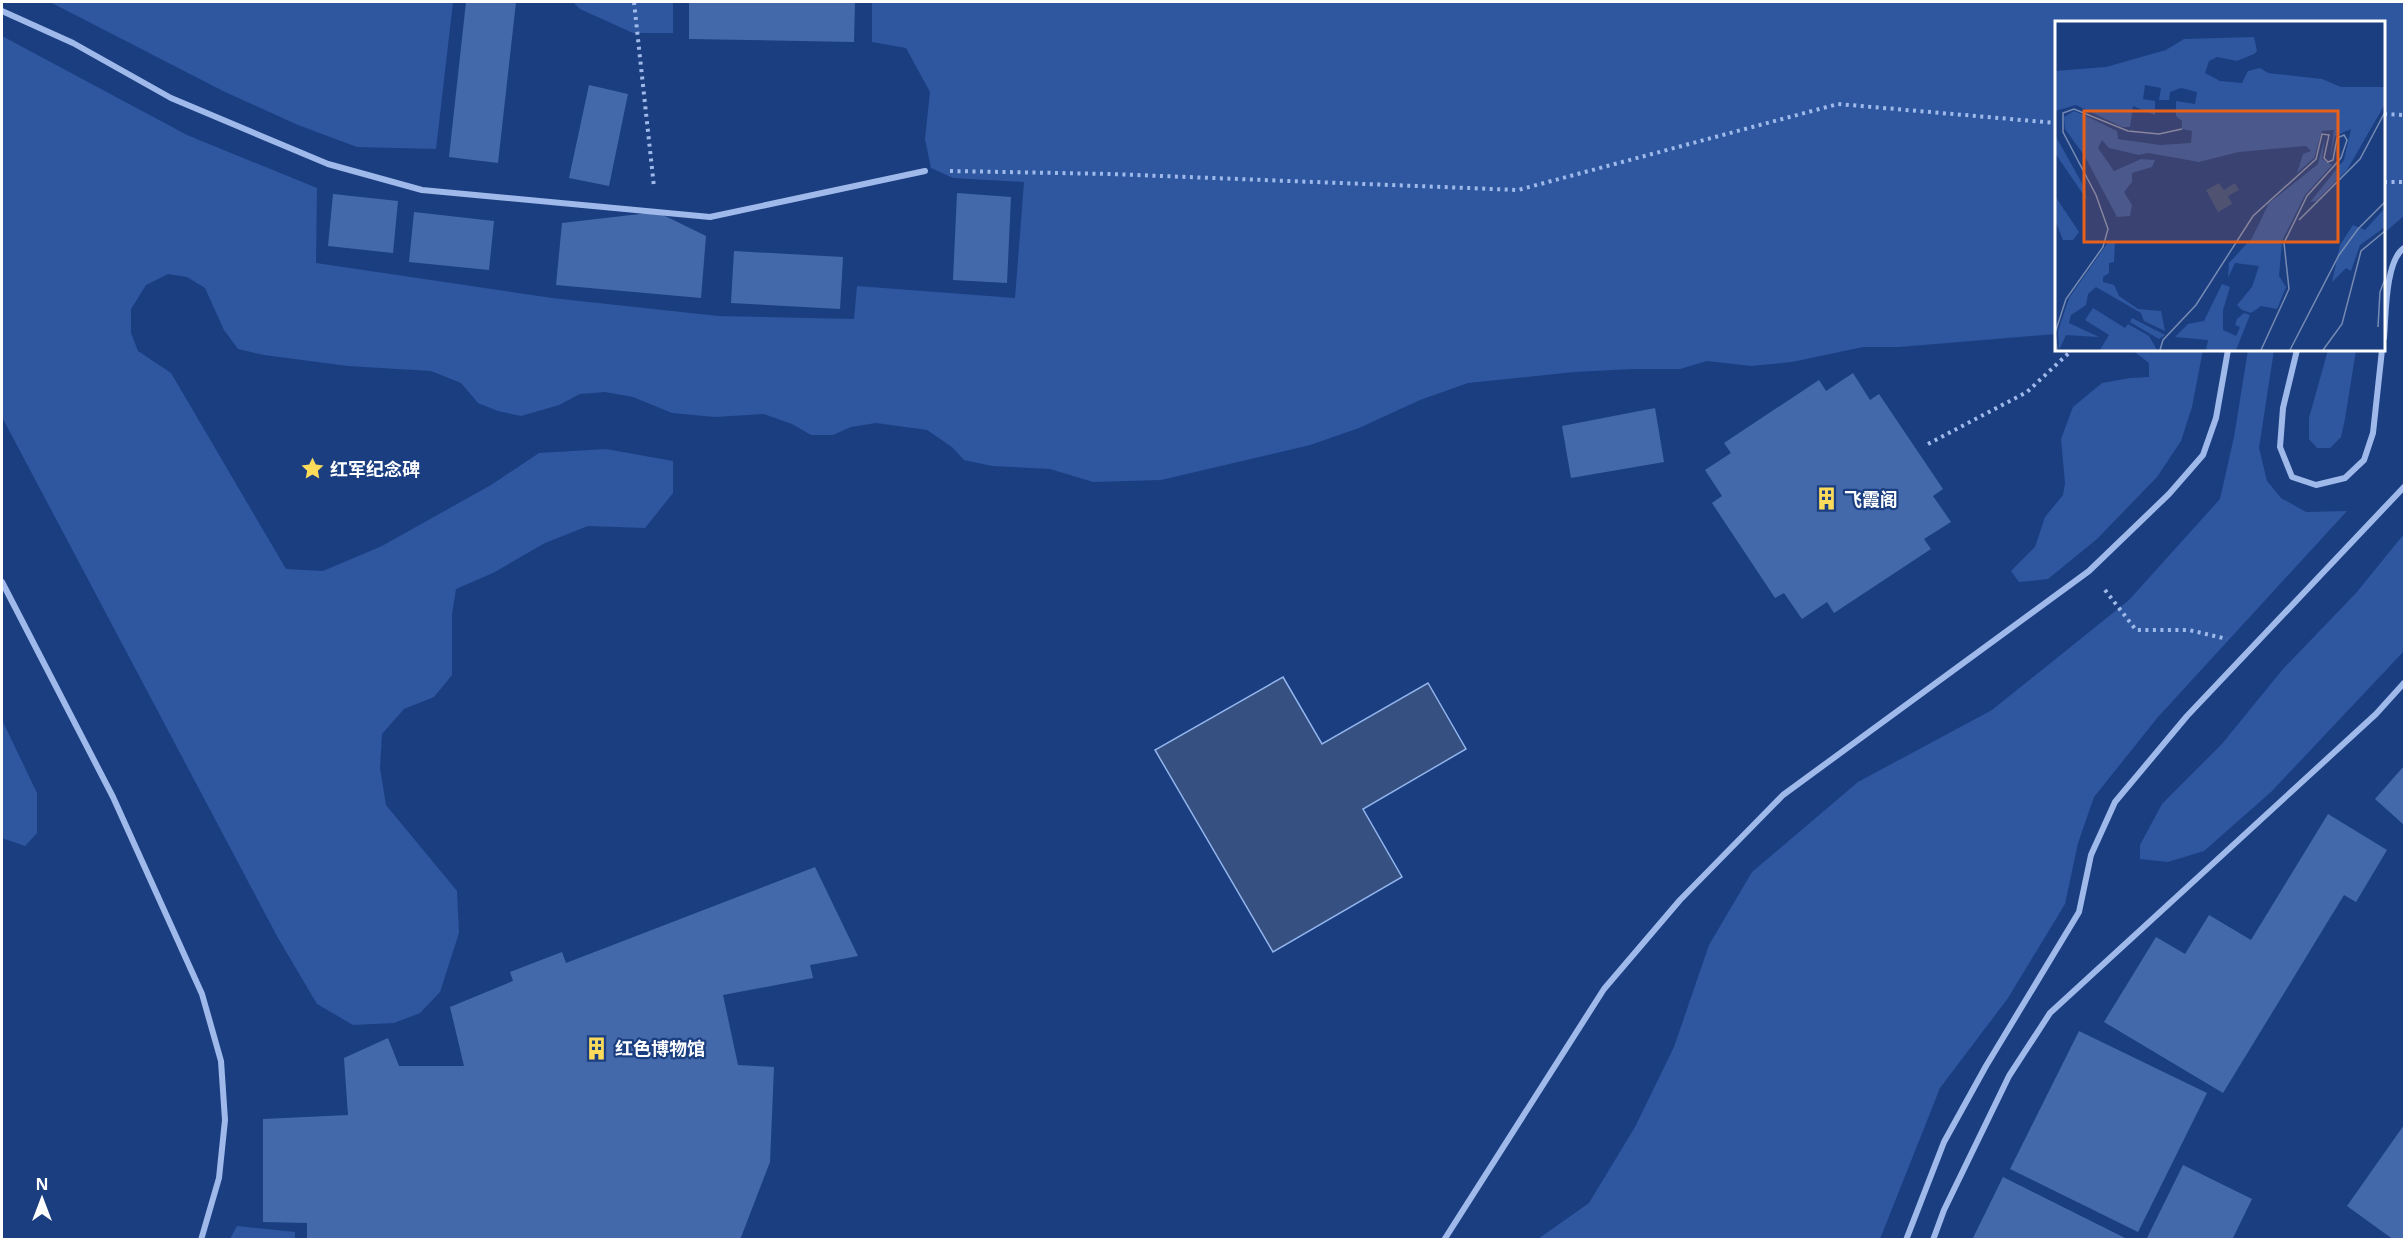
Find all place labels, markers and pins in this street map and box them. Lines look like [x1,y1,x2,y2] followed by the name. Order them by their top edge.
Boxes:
[299,456,325,482] place icon: 红军纪念碑
[330,457,420,481] place label: 红军纪念碑
[1813,486,1839,512] building icon: 飞霞阁
[1844,487,1898,511] place label: 飞霞阁
[584,1035,610,1061] building icon: 红色博物馆
[615,1036,705,1060] place label: 红色博物馆

